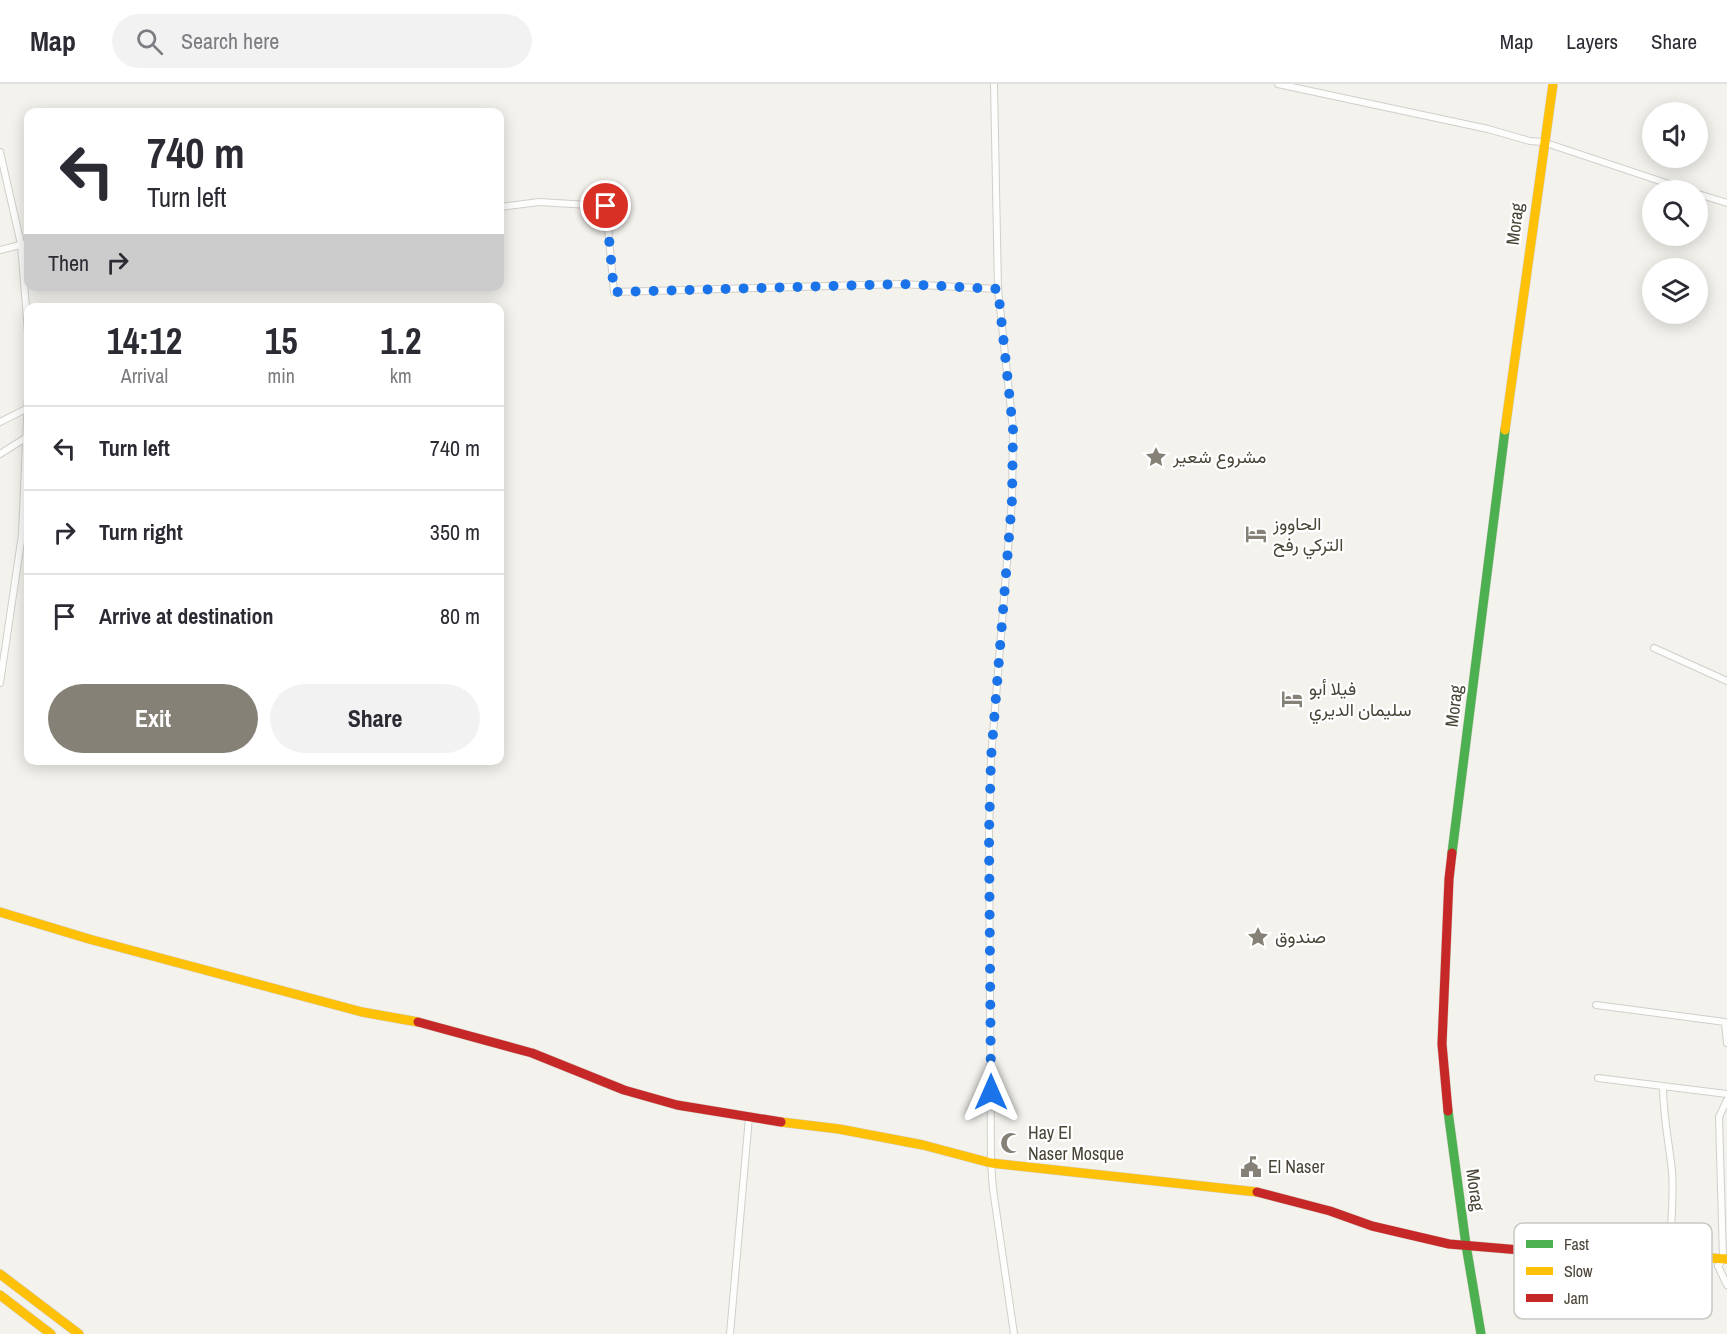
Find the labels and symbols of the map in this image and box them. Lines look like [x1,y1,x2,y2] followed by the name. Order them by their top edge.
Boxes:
[580,180,631,231] pin
[1500,201,1530,246] street label: Morag
[1172,444,1266,469] place label: مشروع شعير
[1144,445,1168,469] place icon: مشروع شعير
[1272,511,1343,560] place label: الحاووز التركي رفح
[1244,522,1268,546] hotel icon: الحاووز التركي رفح
[1309,676,1412,725] place label: فيلا أبو سليمان الديري
[1439,683,1469,728] street label: Morag
[1280,687,1304,711] hotel icon: فيلا أبو سليمان الديري
[1275,924,1326,949] place label: صندوق
[1246,925,1270,949] place icon: صندوق
[959,1060,1023,1124] position arrow
[1028,1120,1124,1166] place label: Hay El Naser Mosque
[999,1131,1023,1155] mosque icon: Hay El Naser Mosque
[1268,1154,1325,1179] place label: El Naser
[1239,1155,1263,1179] public building icon: El Naser
[1460,1167,1491,1213] street label: Morag
[1514,1223,1712,1319] legend
[1564,1233,1589,1255] text: Fast
[1564,1260,1593,1282] text: Slow
[1564,1287,1589,1309] text: Jam

